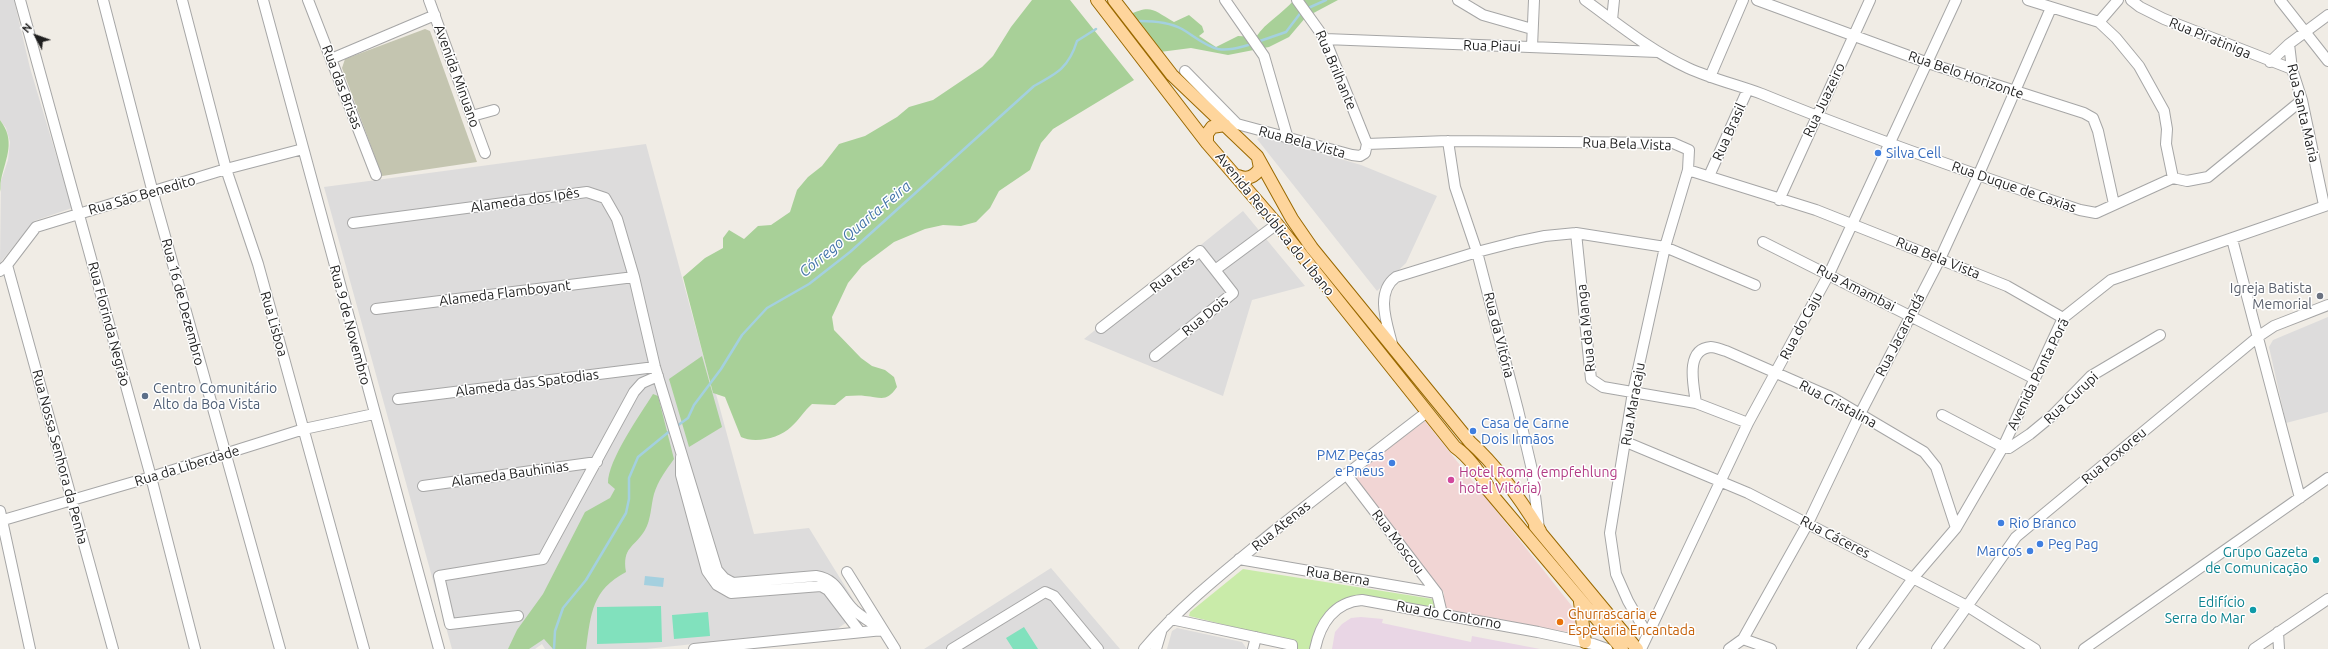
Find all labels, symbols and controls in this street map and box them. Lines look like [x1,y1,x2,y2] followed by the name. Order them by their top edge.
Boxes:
[2167,14,2253,62] street label: Rua Piratiniga
[16,16,56,56] north arrow
[20,21,34,35] text: N
[431,22,483,130] street label: Avenida Minuano
[1312,28,1360,112] street label: Rua Brilhante
[1463,37,1521,55] street label: Rua Piaui
[318,43,366,131] street label: Rua das Brisas
[1906,47,2026,103] street label: Rua Belo Horizonte
[1799,60,1849,140] street label: Rua Juazeiro
[2283,62,2323,164] street label: Rua Santa Maria
[1709,100,1749,164] street label: Rua Brasil
[1257,122,1347,162] street label: Rua Bela Vista
[1582,134,1672,154] street label: Rua Bela Vista
[1886,145,1941,161] place label: Silva Cell
[1873,148,1883,158] marker: Silva Cell
[1212,149,1338,299] street label: Avenida República do Líbano
[1949,158,2079,216] street label: Rua Duque de Caxias
[87,172,197,218] street label: Rua São Benedito
[796,177,914,281] water label: Córrego Quarta-Feira
[470,184,580,216] street label: Alameda dos Ipês
[1893,233,1983,283] street label: Rua Bela Vista
[158,237,208,367] street label: Rua 16 de Dezembro
[1146,251,1198,297] street label: Rua tres
[84,260,134,388] street label: Rua Florinda Negrão
[1814,261,1898,315] street label: Rua Amambai
[326,263,374,387] street label: Rua 9 de Novembro
[438,277,572,309] street label: Alameda Flamboyant
[2230,280,2312,312] place label: Igreja Batista Memorial
[1573,283,1599,373] street label: Rua da Manga
[257,289,291,359] street label: Rua Lisboa
[1776,289,1826,363] street label: Rua do Caju
[1480,290,1518,380] street label: Rua da Vitória
[1872,291,1928,379] street label: Rua Jacarandá
[2315,291,2325,301] marker: Igreja Batista Memorial
[1178,292,1232,340] street label: Rua Dois
[2004,315,2072,433] street label: Avenida Ponta Porã
[1617,361,1649,447] street label: Rua Maracaju
[454,366,600,400] street label: Alameda das Spatodias
[29,368,91,546] street label: Rua Nossa Senhora da Penha
[2040,369,2102,427] street label: Rua Curupi
[1796,377,1880,431] street label: Rua Cristalina
[153,380,277,412] place label: Centro Comunitário Alto da Boa Vista
[140,391,150,401] marker: Centro Comunitário Alto da Boa Vista
[1481,415,1569,448] place label: Casa de Carne Dois Irmãos
[2078,424,2150,488] street label: Rua Poxoreu
[1468,426,1478,436] marker: Casa de Carne Dois Irmãos
[133,442,241,490] street label: Rua da Liberdade
[1317,447,1384,480] place label: PMZ Peças e Pneus
[450,457,570,491] street label: Alameda Bauhinias
[1387,458,1397,468] marker: PMZ Peças e Pneus
[1459,464,1618,496] place label: Hotel Roma (empfehlung hotel Vitória)
[1446,475,1456,485] marker: Hotel Roma (empfehlung hotel Vitória)
[1248,497,1314,555] street label: Rua Atenas
[1368,507,1428,577] street label: Rua Moscou
[1797,512,1873,562] street label: Rua Cáceres
[2009,515,2077,531] place label: Rio Branco
[1996,518,2006,528] marker: Rio Branco
[2048,536,2099,552] place label: Peg Pag
[2035,539,2045,549] marker: Peg Pag
[1977,543,2022,559] place label: Marcos
[2205,544,2308,576] place label: Grupo Gazeta de Comunicação
[2025,546,2035,556] marker: Marcos
[2311,555,2321,565] marker: Grupo Gazeta de Comunicação
[1305,563,1371,589] street label: Rua Berna
[2165,594,2245,626] place label: Edifício Serra do Mar
[1395,597,1503,633] street label: Rua do Contorno
[2248,605,2258,615] marker: Edifício Serra do Mar
[1568,606,1695,638] place label: Churrascaria e Espetaria Encantada
[1555,617,1565,627] marker: Churrascaria e Espetaria Encantada

